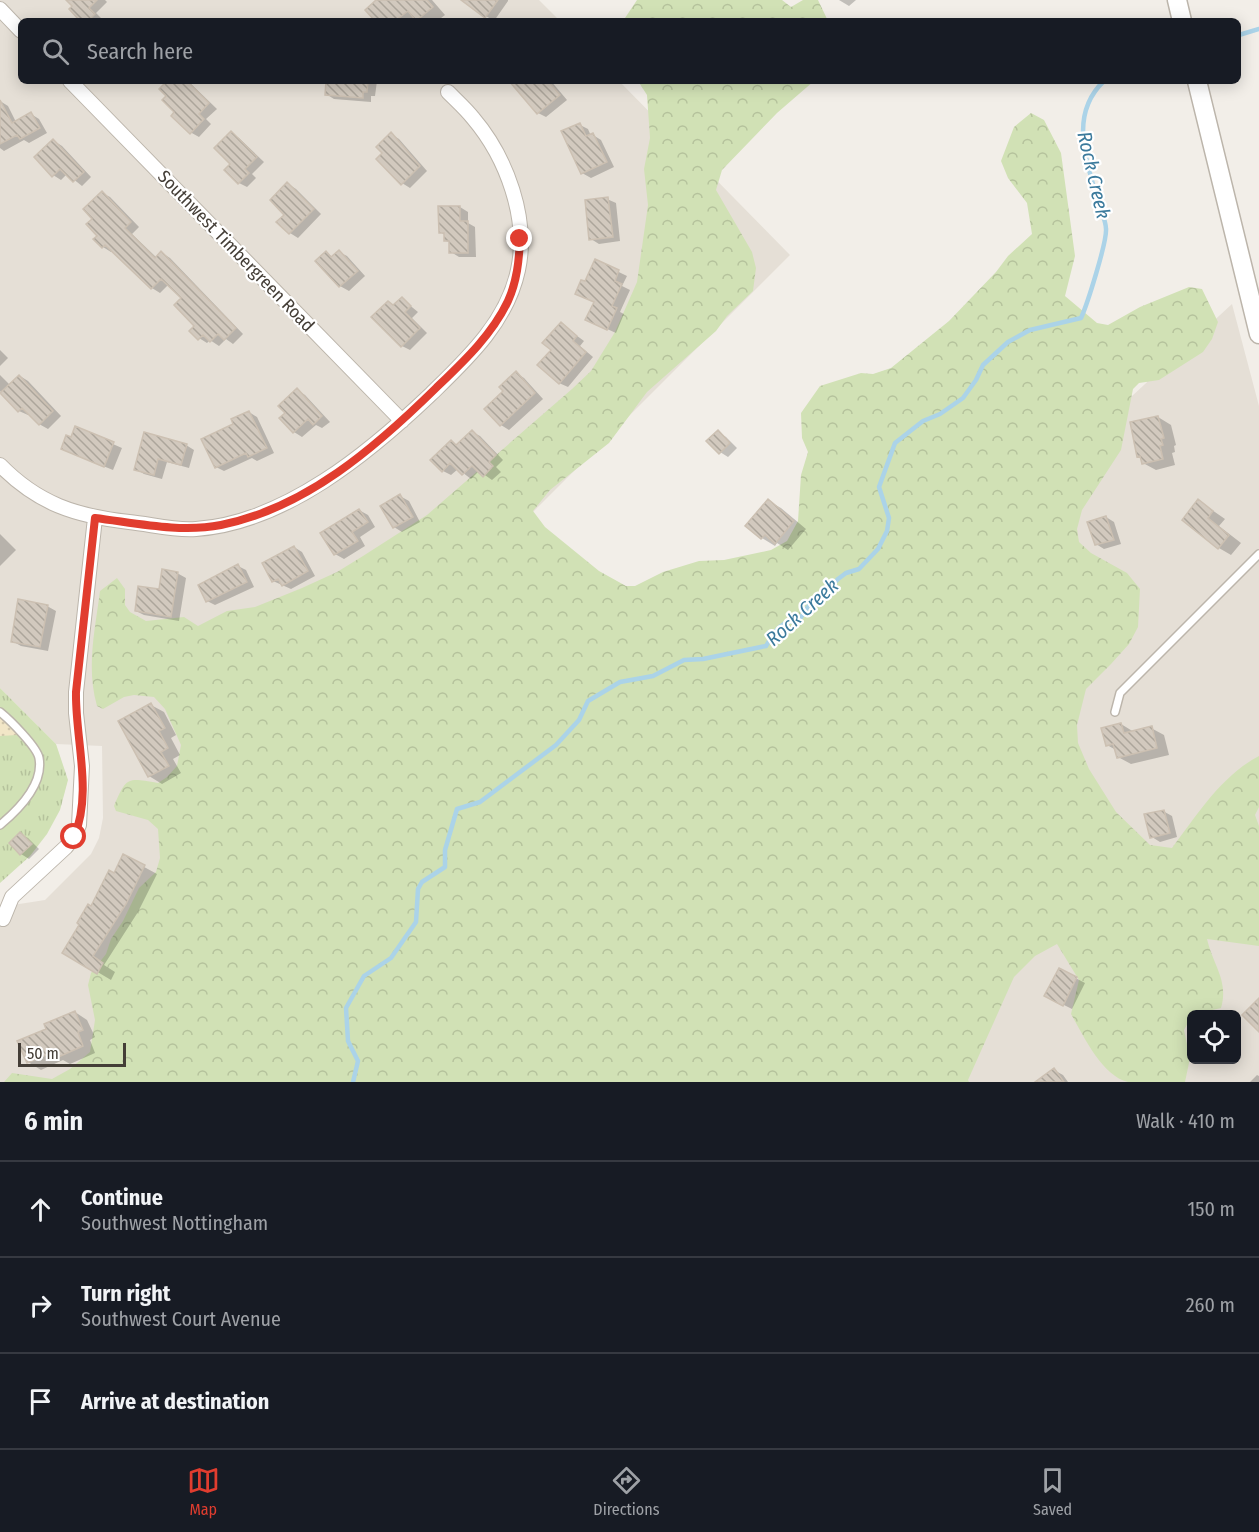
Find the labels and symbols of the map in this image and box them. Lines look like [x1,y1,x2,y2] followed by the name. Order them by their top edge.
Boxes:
[1072,129,1116,221] water label: Rock Creek
[153,166,319,336] street label: Southwest Timbergreen Road
[506,225,532,251] route end
[761,573,843,651] water label: Rock Creek
[60,823,86,849] route start
[18,1040,126,1068] scale bar

